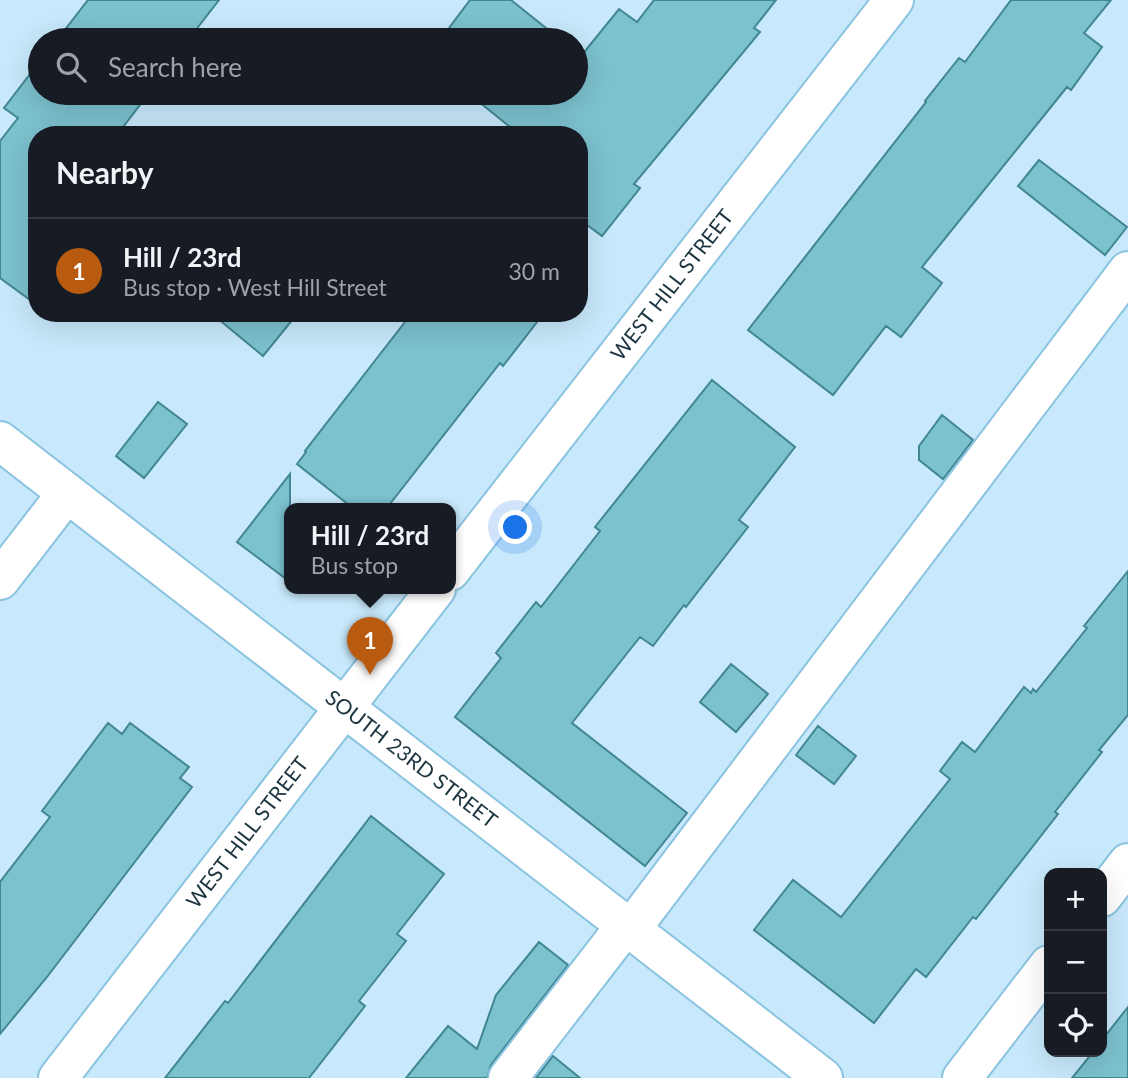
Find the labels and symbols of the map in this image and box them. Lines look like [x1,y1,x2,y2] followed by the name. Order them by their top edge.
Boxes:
[605,203,738,365] street label: WEST HILL STREET
[498,510,532,544] your location
[347,617,393,675] pin: 1
[321,684,503,833] street label: SOUTH 23RD STREET
[180,751,313,912] street label: WEST HILL STREET

